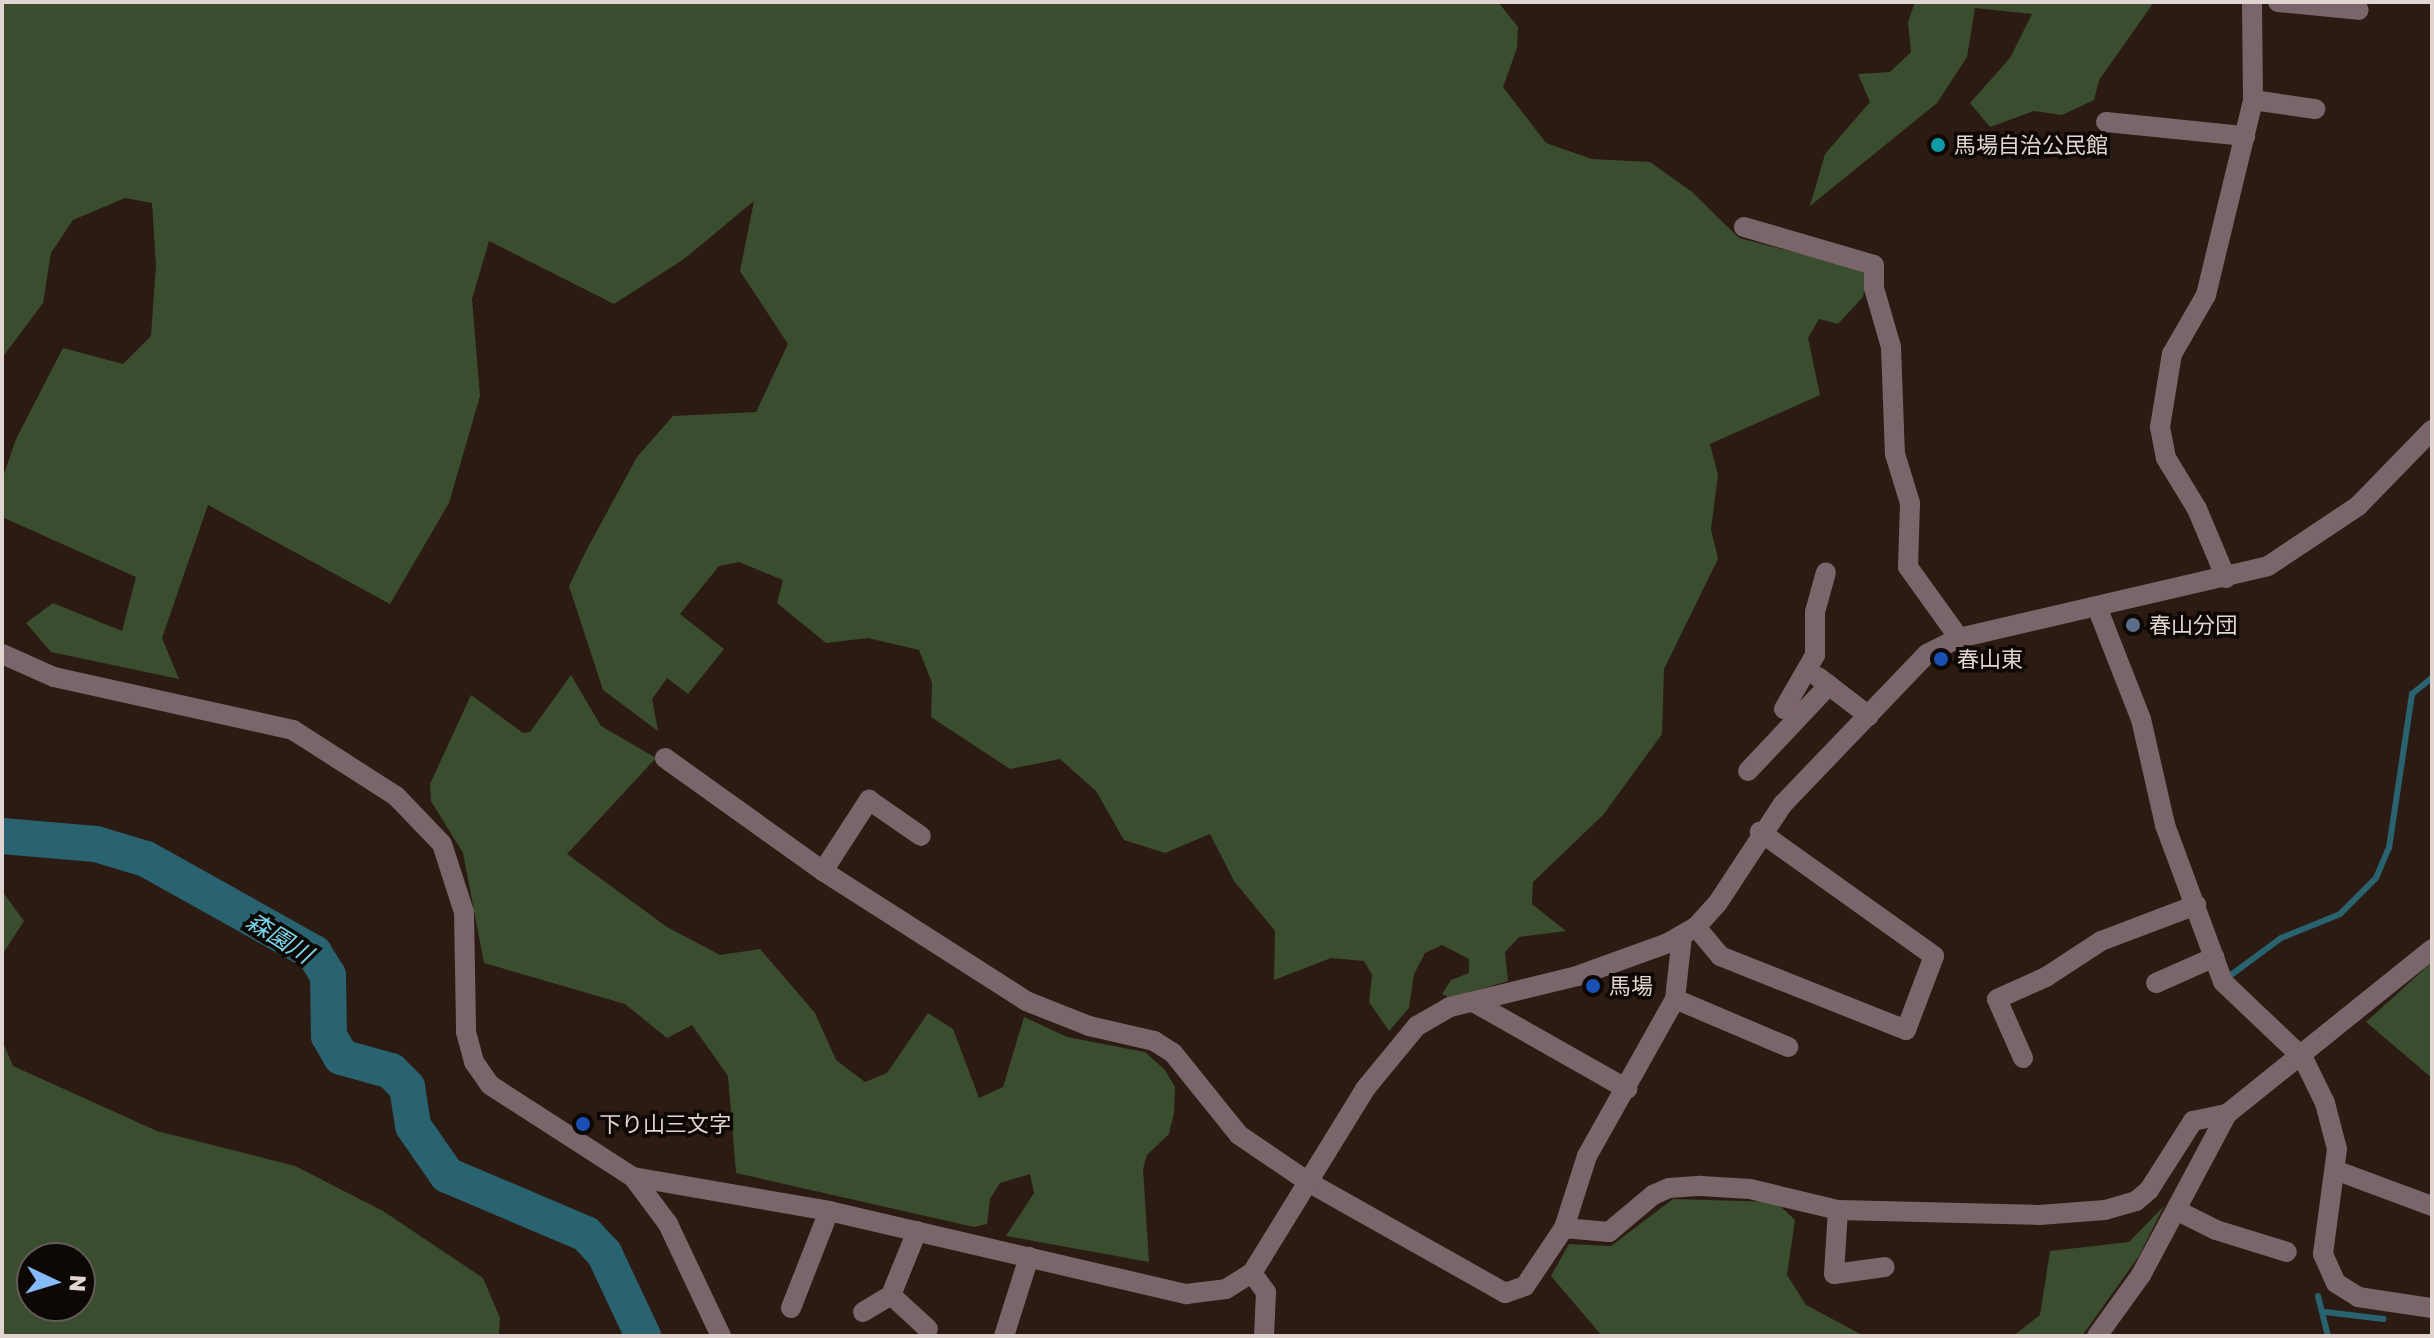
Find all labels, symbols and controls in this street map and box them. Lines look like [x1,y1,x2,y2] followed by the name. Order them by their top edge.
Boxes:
[1954,132,2108,158] place label: 馬場自治公民館
[1929,136,1947,154] marker: 馬場自治公民館
[2149,612,2237,638] place label: 春山分団
[2124,616,2142,634] marker: 春山分団
[1957,646,2023,672] place label: 春山東
[1932,650,1950,668] marker: 春山東
[242,906,318,968] water label: 森園川
[1609,973,1653,999] place label: 馬場
[1584,977,1602,995] marker: 馬場
[599,1111,731,1137] place label: 下り山三文字
[574,1115,592,1133] marker: 下り山三文字
[16,1242,96,1322] north arrow
[64,1274,92,1293] text: N

